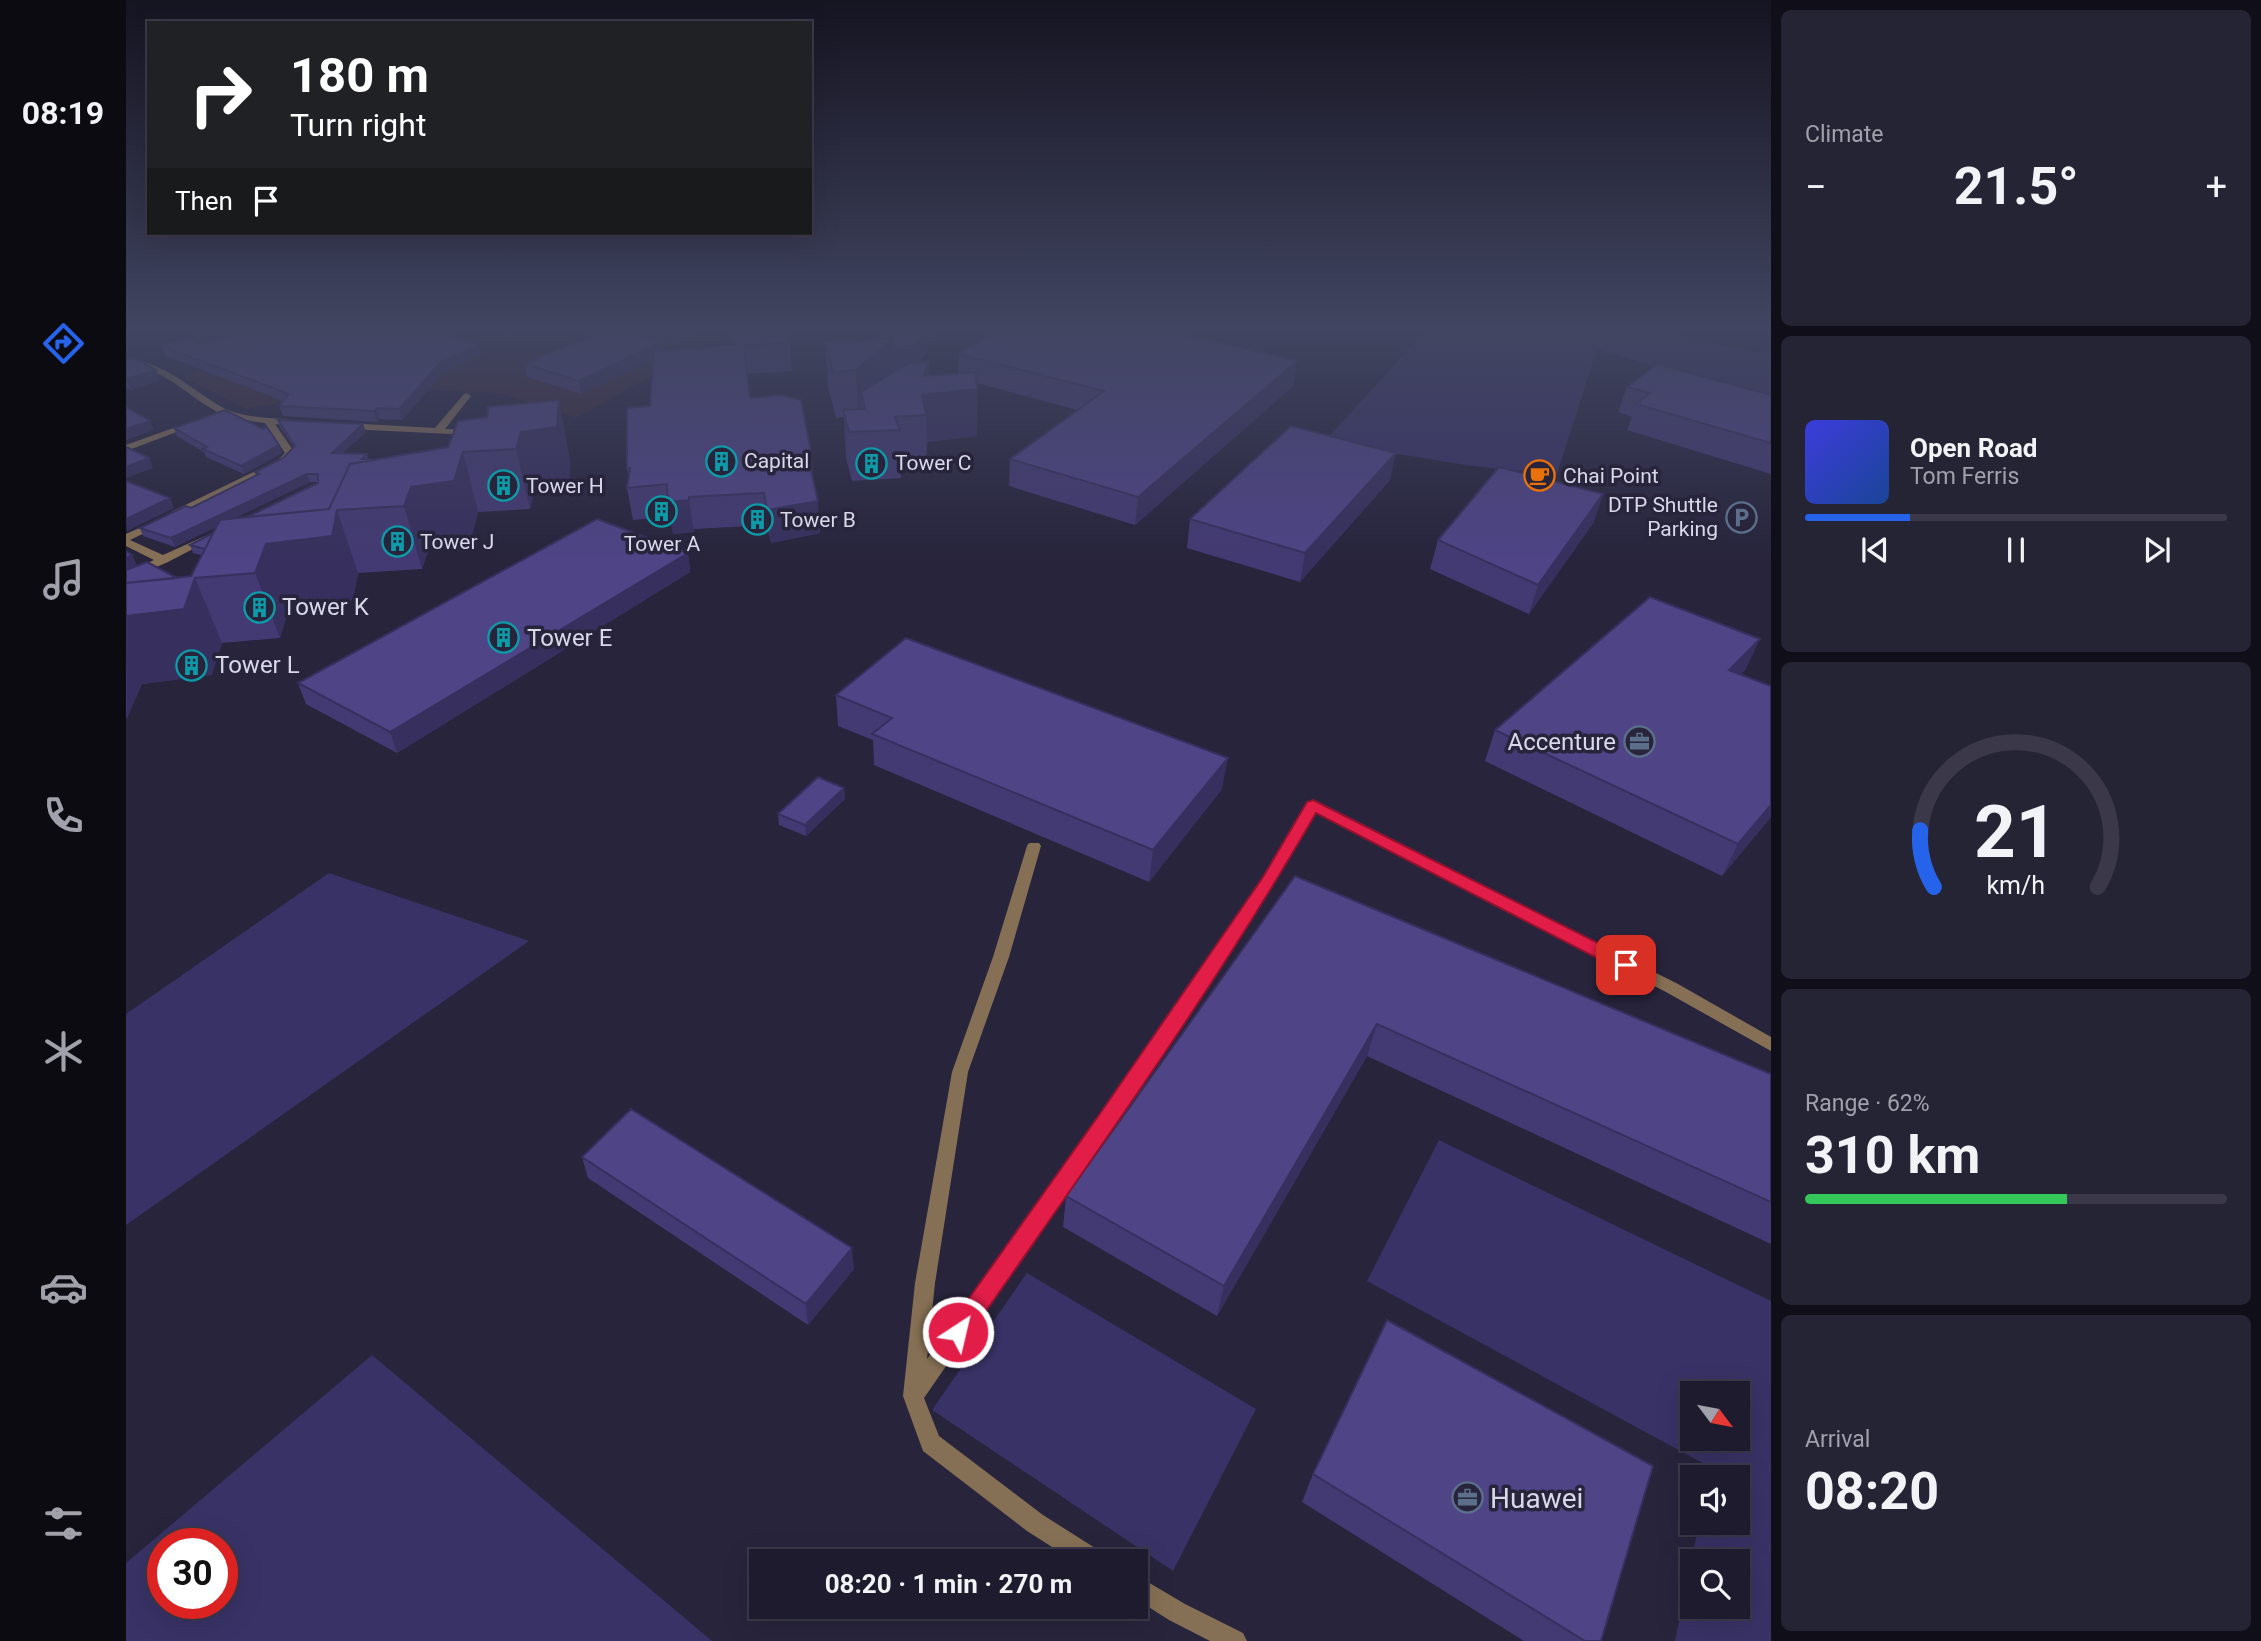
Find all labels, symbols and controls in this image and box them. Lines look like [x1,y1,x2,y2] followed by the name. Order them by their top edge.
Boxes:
[290,47,429,104] text: 180 m
[175,49,266,140] icon: right
[22,94,104,132] text: 08:19
[290,106,426,144] text: Turn right
[1805,121,1884,148] text: Climate
[1954,156,2079,217] text: 21.5°
[1805,165,1827,209] text: −
[2205,165,2227,209] text: +
[247,182,285,220] icon: arrive
[175,186,233,216] text: Then
[39,319,88,368] icon: directions
[1910,433,2038,463] text: Open Road
[704,444,738,478] building icon: Capital
[855,446,889,480] building icon: Tower C
[744,449,809,473] place label: Capital
[895,451,971,475] place label: Tower C
[1523,459,1557,493] cafe icon: Chai Point
[1910,463,2019,490] text: Tom Ferris
[1563,464,1659,488] place label: Chai Point
[486,469,520,503] building icon: Tower H
[526,474,604,498] place label: Tower H
[1608,493,1718,541] place label: DTP Shuttle Parking
[645,495,679,529] building icon: Tower A
[1724,500,1758,534] parking icon: DTP Shuttle Parking
[740,503,774,537] building icon: Tower B
[780,508,856,532] place label: Tower B
[380,525,414,559] building icon: Tower J
[420,530,494,554] place label: Tower J
[1856,531,1894,569] icon: previous
[1997,531,2035,569] icon: pause
[2138,531,2176,569] icon: next
[624,532,701,556] place label: Tower A
[39,555,88,604] icon: music
[242,590,276,624] building icon: Tower K
[282,593,370,621] place label: Tower K
[487,621,521,655] building icon: Tower E
[527,624,612,652] place label: Tower E
[175,648,209,682] building icon: Tower L
[215,651,300,679] place label: Tower L
[1622,725,1656,759] office icon: Accenture
[1508,728,1616,756] place label: Accenture
[1974,789,2058,875] text: 21
[39,791,88,840] icon: phone
[1987,870,2045,899] text: km/h
[1596,935,1656,995] pin
[1607,946,1645,984] icon: arrive
[39,1027,88,1076] icon: climate
[1805,1090,1930,1117] text: Range · 62%
[1805,1125,1980,1186] text: 310 km
[39,1263,88,1312] icon: car
[921,1295,995,1369] position arrow
[1680,1381,1750,1451] north arrow
[1680,1381,1750,1619] map controls
[1805,1426,1870,1453] text: Arrival
[1805,1461,1939,1522] text: 08:20
[1680,1465,1750,1535] button: sound
[1450,1481,1484,1515] office icon: Huawei
[1490,1482,1583,1515] place label: Huawei
[39,1499,88,1548] icon: filters
[147,1528,238,1619] speed limit sign: 30
[1680,1549,1750,1619] button: search
[825,1569,1072,1599] text: 08:20 · 1 min · 270 m

